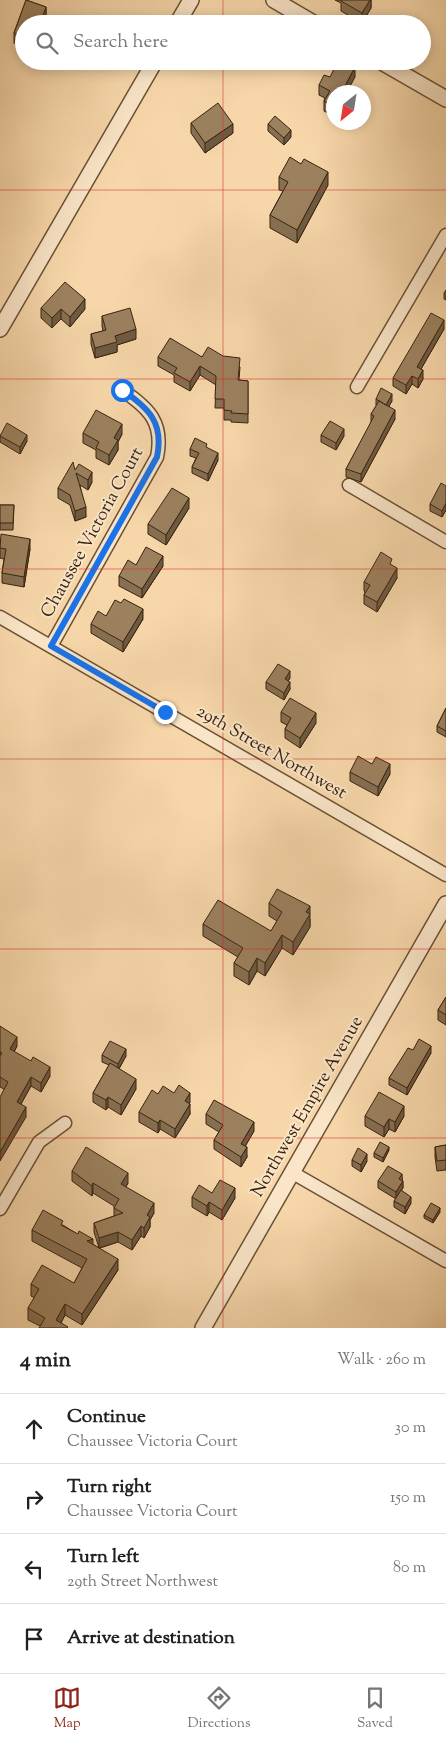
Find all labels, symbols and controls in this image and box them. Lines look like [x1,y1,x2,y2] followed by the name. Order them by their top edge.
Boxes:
[15,15,431,70] search box
[33,29,61,57] icon: search
[73,29,168,56] text: Search here
[326,85,371,130] north arrow
[111,379,134,402] route start
[35,443,151,623] street label: Chaussee Victoria Court
[191,699,351,807] street label: 29th Street Northwest
[154,701,177,724] route end
[245,1012,371,1202] street label: Northwest Empire Avenue
[20,1346,71,1376] text: 4 min
[337,1349,426,1372] text: Walk · 260 m
[67,1404,146,1431] text: Continue
[20,1415,48,1443] icon: ahead
[395,1417,426,1440] text: 30 m
[67,1431,238,1454] text: Chaussee Victoria Court
[67,1474,151,1501] text: Turn right
[20,1485,48,1513] icon: right
[390,1487,426,1510] text: 150 m
[67,1501,238,1524] text: Chaussee Victoria Court
[67,1544,139,1571] text: Turn left
[20,1555,48,1583] icon: left
[393,1557,426,1580] text: 80 m
[67,1571,218,1594] text: 29th Street Northwest
[20,1625,48,1653] icon: arrive
[67,1625,235,1652] text: Arrive at destination
[53,1684,81,1734] tab: Map
[187,1684,251,1734] tab: Directions
[357,1684,393,1734] tab: Saved

